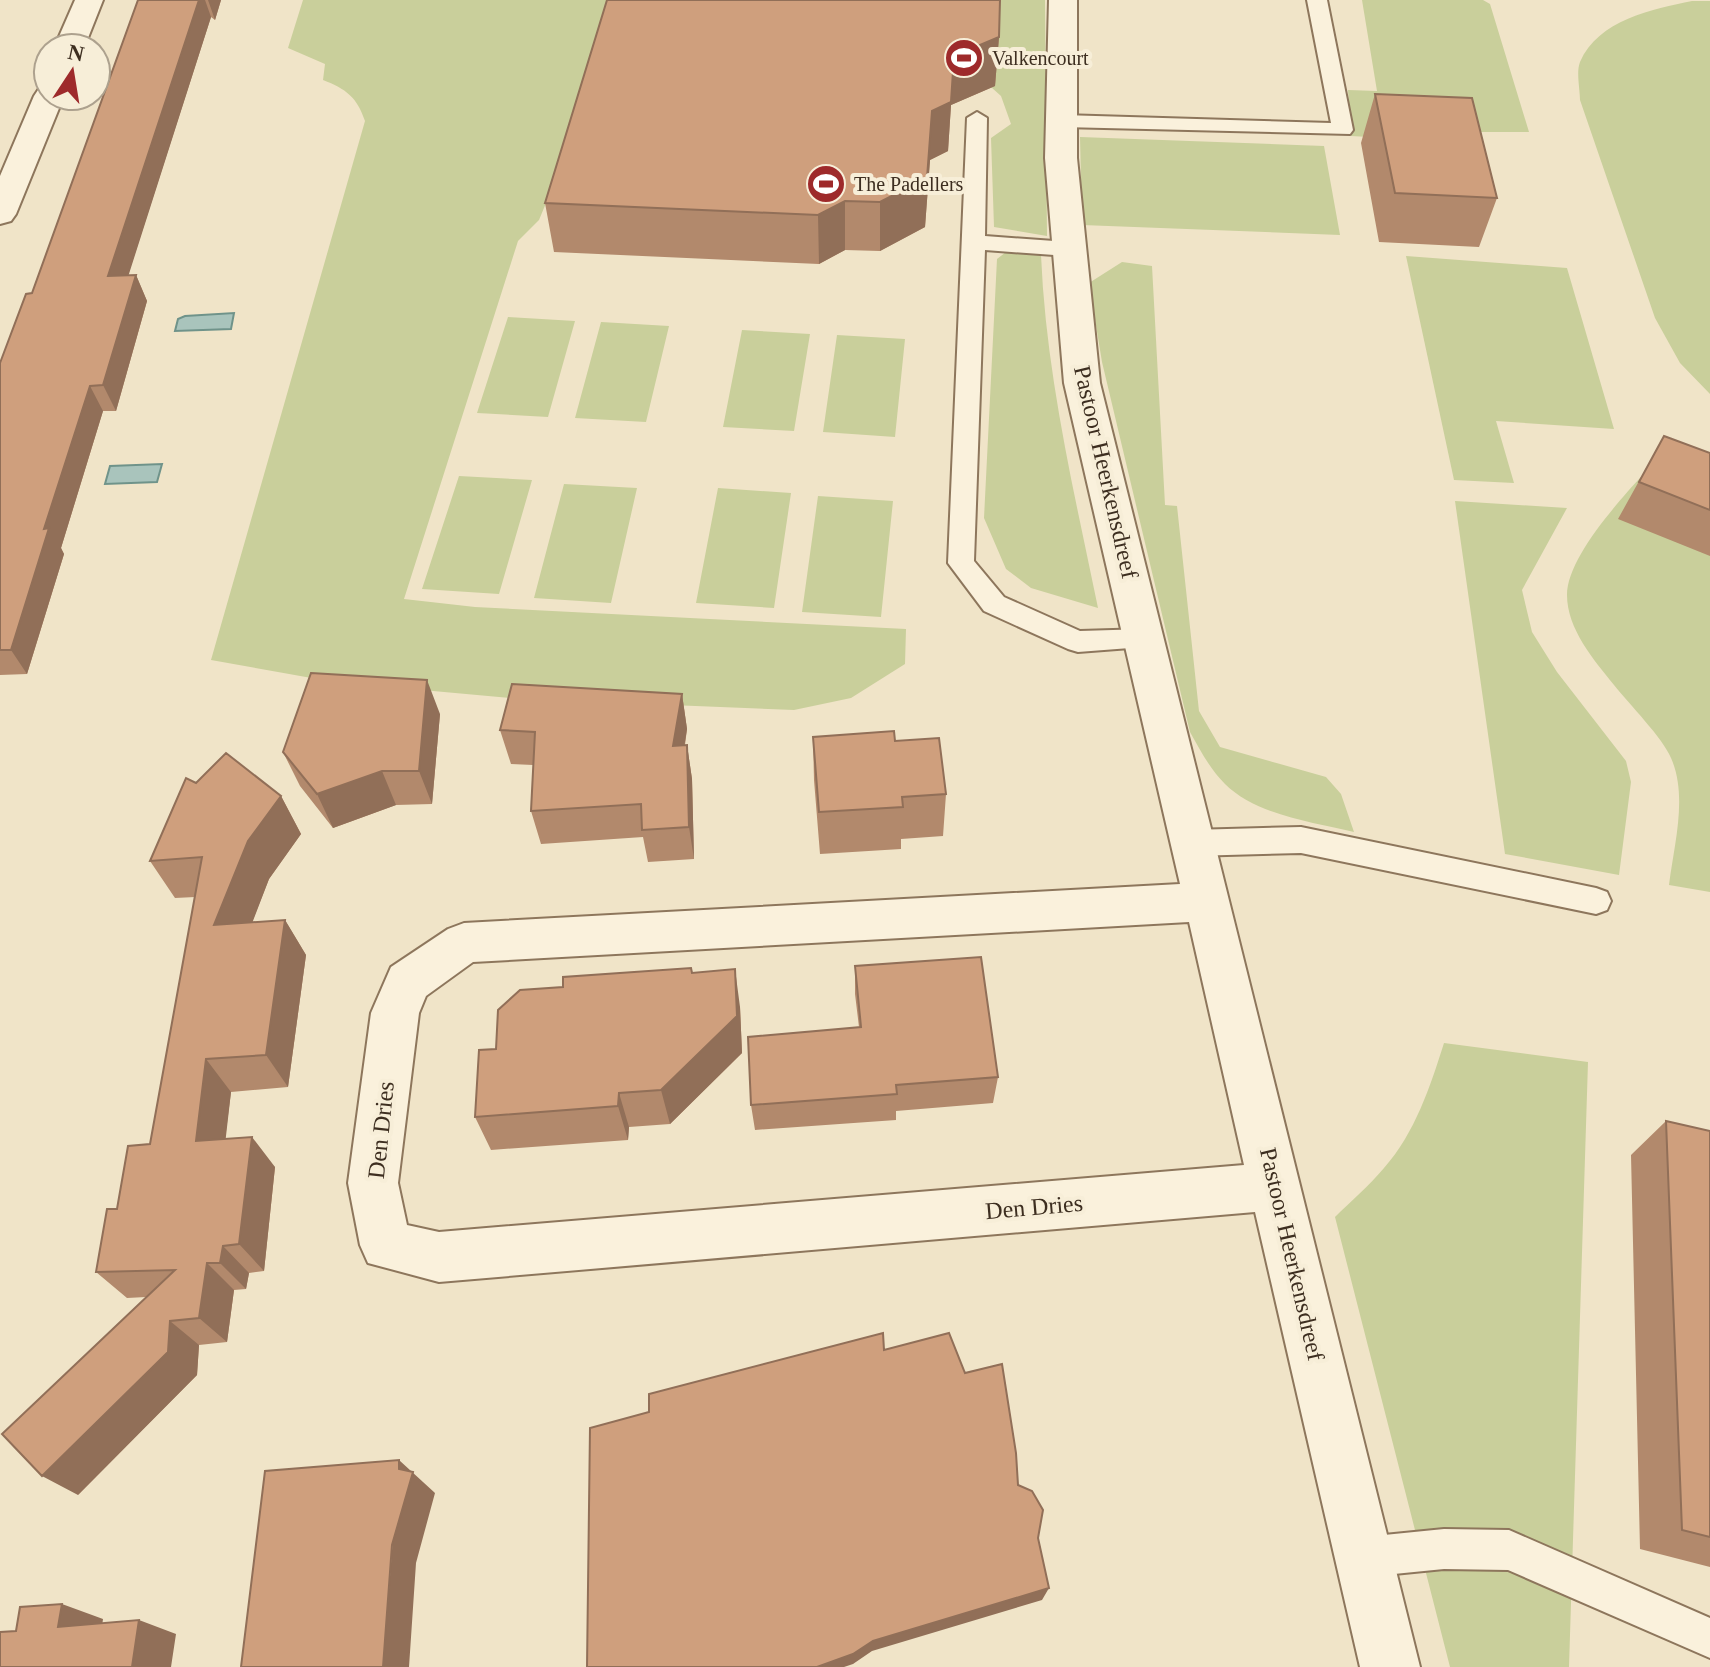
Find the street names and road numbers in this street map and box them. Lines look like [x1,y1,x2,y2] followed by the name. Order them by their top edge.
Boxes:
[1069,363,1143,581] street label: Pastoor Heerkensdreef
[363,1080,399,1180] street label: Den Dries
[1255,1145,1329,1363] street label: Pastoor Heerkensdreef
[984,1190,1084,1224] street label: Den Dries

